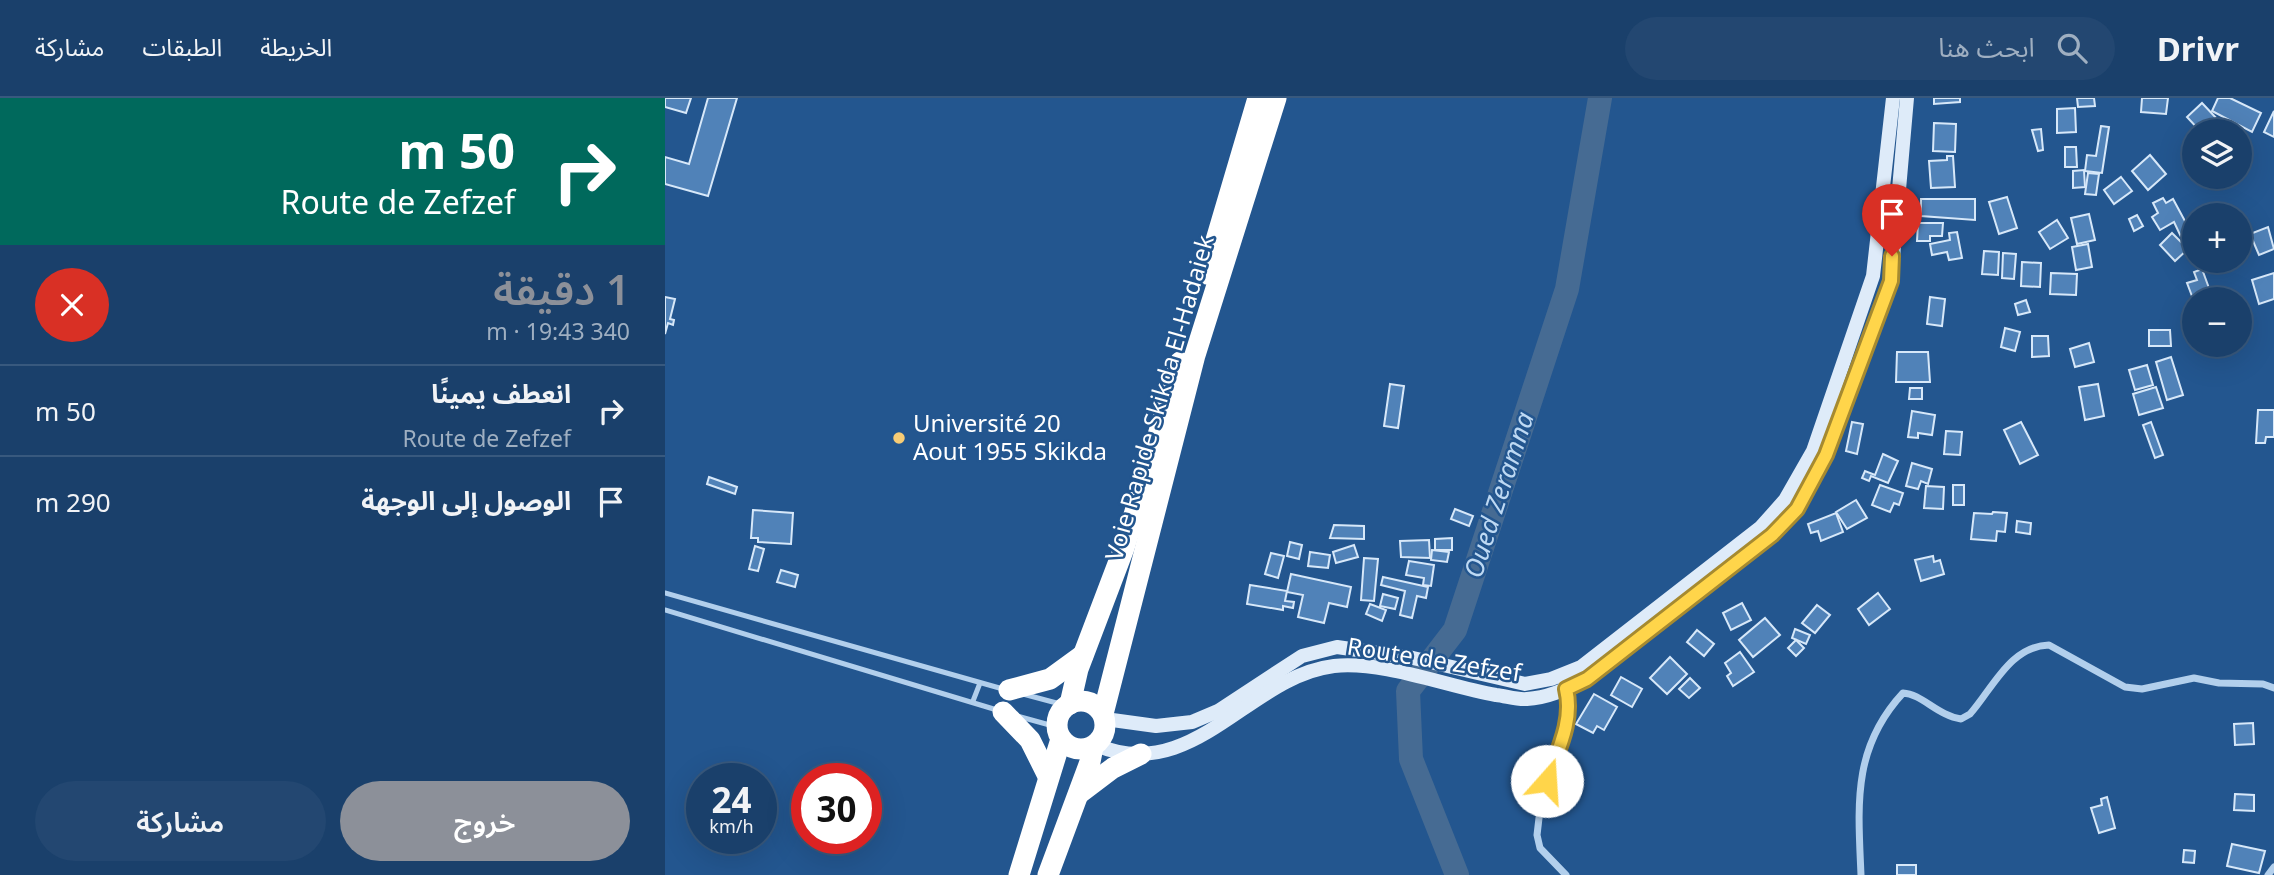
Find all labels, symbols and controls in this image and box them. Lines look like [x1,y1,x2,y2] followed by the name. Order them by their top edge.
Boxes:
[1625,17,2115,80] search box
[2157,26,2239,71] text: Drivr
[1938,29,2035,65] text: ابحث هنا
[2053,29,2091,67] icon: search
[35,30,104,63] text: مشاركة
[142,30,222,63] text: الطبقات
[260,30,332,63] text: الخريطة
[398,117,515,183] text: 50 m
[2182,119,2252,357] map controls
[2182,119,2252,189] button: layers
[539,126,630,217] icon: right
[281,180,515,223] text: Route de Zefzef
[1862,184,1922,256] pin
[1873,195,1911,233] icon: arrive
[2182,203,2252,273] button: +
[1096,231,1221,564] street label: Voie Rapide Skikda El-Hadaiek
[493,260,630,317] text: 1 دقيقة
[35,268,109,342] button: close
[2182,287,2252,357] button: −
[486,315,630,347] text: 340 m · 19:43
[431,375,571,411] text: انعطف يمينًا
[592,392,630,430] icon: right
[35,393,96,429] text: 50 m
[913,406,1107,467] place label: Université 20 Aout 1955 Skikda
[1454,407,1542,582] water label: Oued Zeramna
[402,422,571,454] text: Route de Zefzef
[891,430,907,446] marker: Université 20 Aout 1955 Skikda
[361,482,571,518] text: الوصول إلى الوجهة
[592,483,630,521] icon: arrive
[35,484,111,520] text: 290 m
[1345,628,1525,689] street label: Route de Zefzef
[1510,744,1584,818] position arrow
[791,763,882,854] speed limit sign: 30
[711,776,752,823] text: 24
[35,781,326,861] button: مشاركة
[340,781,630,861] button: خروج
[709,814,754,838] text: km/h

